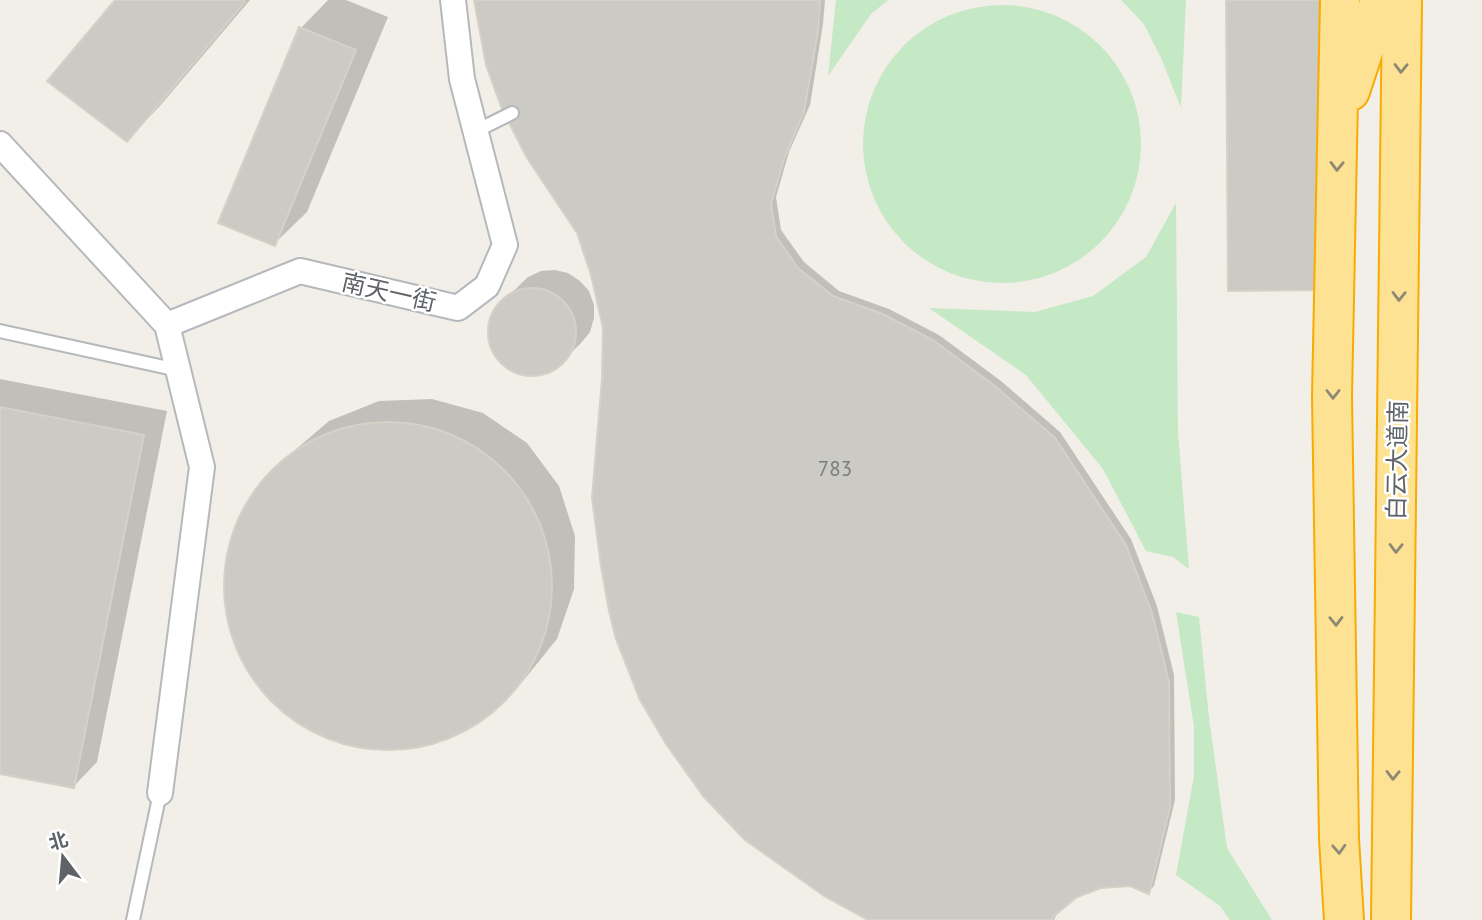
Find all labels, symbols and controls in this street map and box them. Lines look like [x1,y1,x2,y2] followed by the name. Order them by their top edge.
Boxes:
[1394,63,1409,74] one-way arrow
[1329,161,1345,172] one-way arrow
[339,266,439,318] street label: 南天一街
[1391,291,1407,301] one-way arrow
[1325,388,1340,399] one-way arrow
[1380,400,1414,520] street label: 白云大道南
[818,455,852,482] house number: 783
[1388,542,1403,553] one-way arrow
[1328,616,1343,627] one-way arrow
[1385,770,1401,781] one-way arrow
[28,822,98,892] north arrow
[46,827,71,855] text: 北
[1332,843,1347,854] one-way arrow

